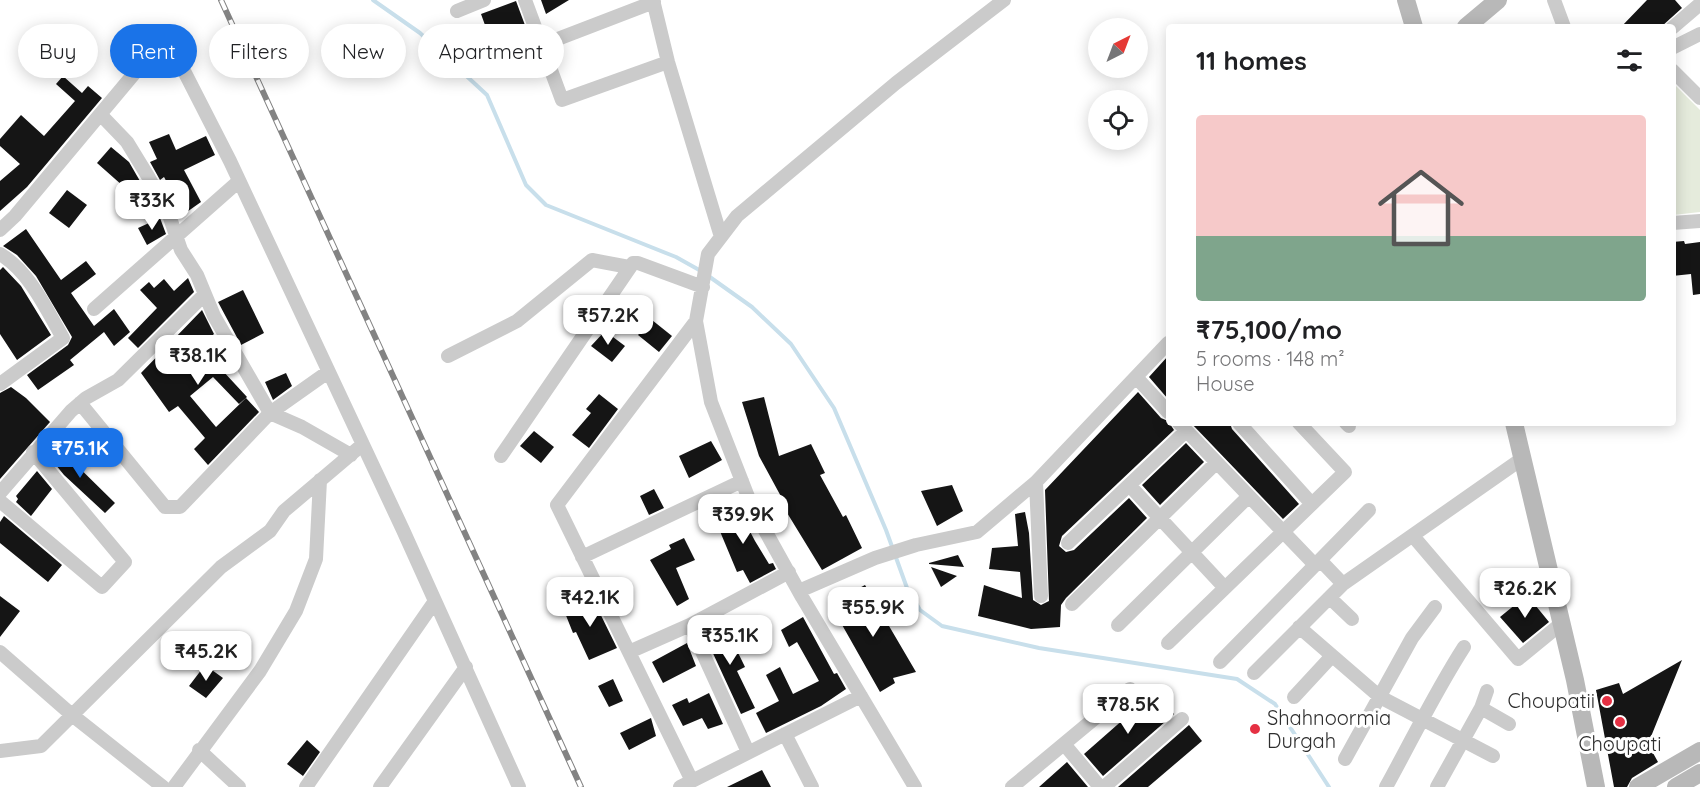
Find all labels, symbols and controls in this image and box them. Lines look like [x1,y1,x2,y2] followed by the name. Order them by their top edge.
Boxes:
[1088,18,1148,78] north arrow
[1088,18,1148,150] map controls
[18,24,98,78] chip: Buy
[110,24,197,78] chip: Rent
[209,24,309,78] chip: Filters
[321,24,406,78] chip: New
[418,24,564,78] chip: Apartment
[1196,44,1307,77] text: 11 homes
[1613,44,1646,77] icon: filters
[1088,90,1148,150] button: locate
[1367,154,1475,262] icon: home
[116,180,188,231] pin: ₹33K
[129,187,175,212] text: ₹33K
[559,295,657,346] pin: ₹57.2K
[577,302,639,327] text: ₹57.2K
[1196,313,1342,346] text: ₹75,100/mo
[149,335,247,386] pin: ₹38.1K
[169,342,227,367] text: ₹38.1K
[1196,346,1345,371] text: 5 rooms · 148 m²
[1196,371,1255,396] text: House
[31,428,129,479] pin: ₹75.1K
[51,435,109,460] text: ₹75.1K
[694,494,792,545] pin: ₹39.9K
[712,501,774,526] text: ₹39.9K
[1476,568,1574,619] pin: ₹26.2K
[1494,575,1556,600] text: ₹26.2K
[541,577,639,628] pin: ₹42.1K
[560,584,620,609] text: ₹42.1K
[824,587,922,638] pin: ₹55.9K
[842,594,904,619] text: ₹55.9K
[681,615,779,666] pin: ₹35.1K
[701,622,759,647] text: ₹35.1K
[157,631,255,682] pin: ₹45.2K
[175,638,238,663] text: ₹45.2K
[1079,684,1177,735] pin: ₹78.5K
[1508,688,1595,713] place label: Choupatii
[1097,691,1159,716] text: ₹78.5K
[1600,694,1614,708] marker: Choupatii
[1267,705,1391,753] place label: Shahnoormia Durgah
[1613,715,1627,729] marker: Choupati
[1248,722,1262,736] marker: Shahnoormia Durgah
[1578,731,1662,756] place label: Choupati

